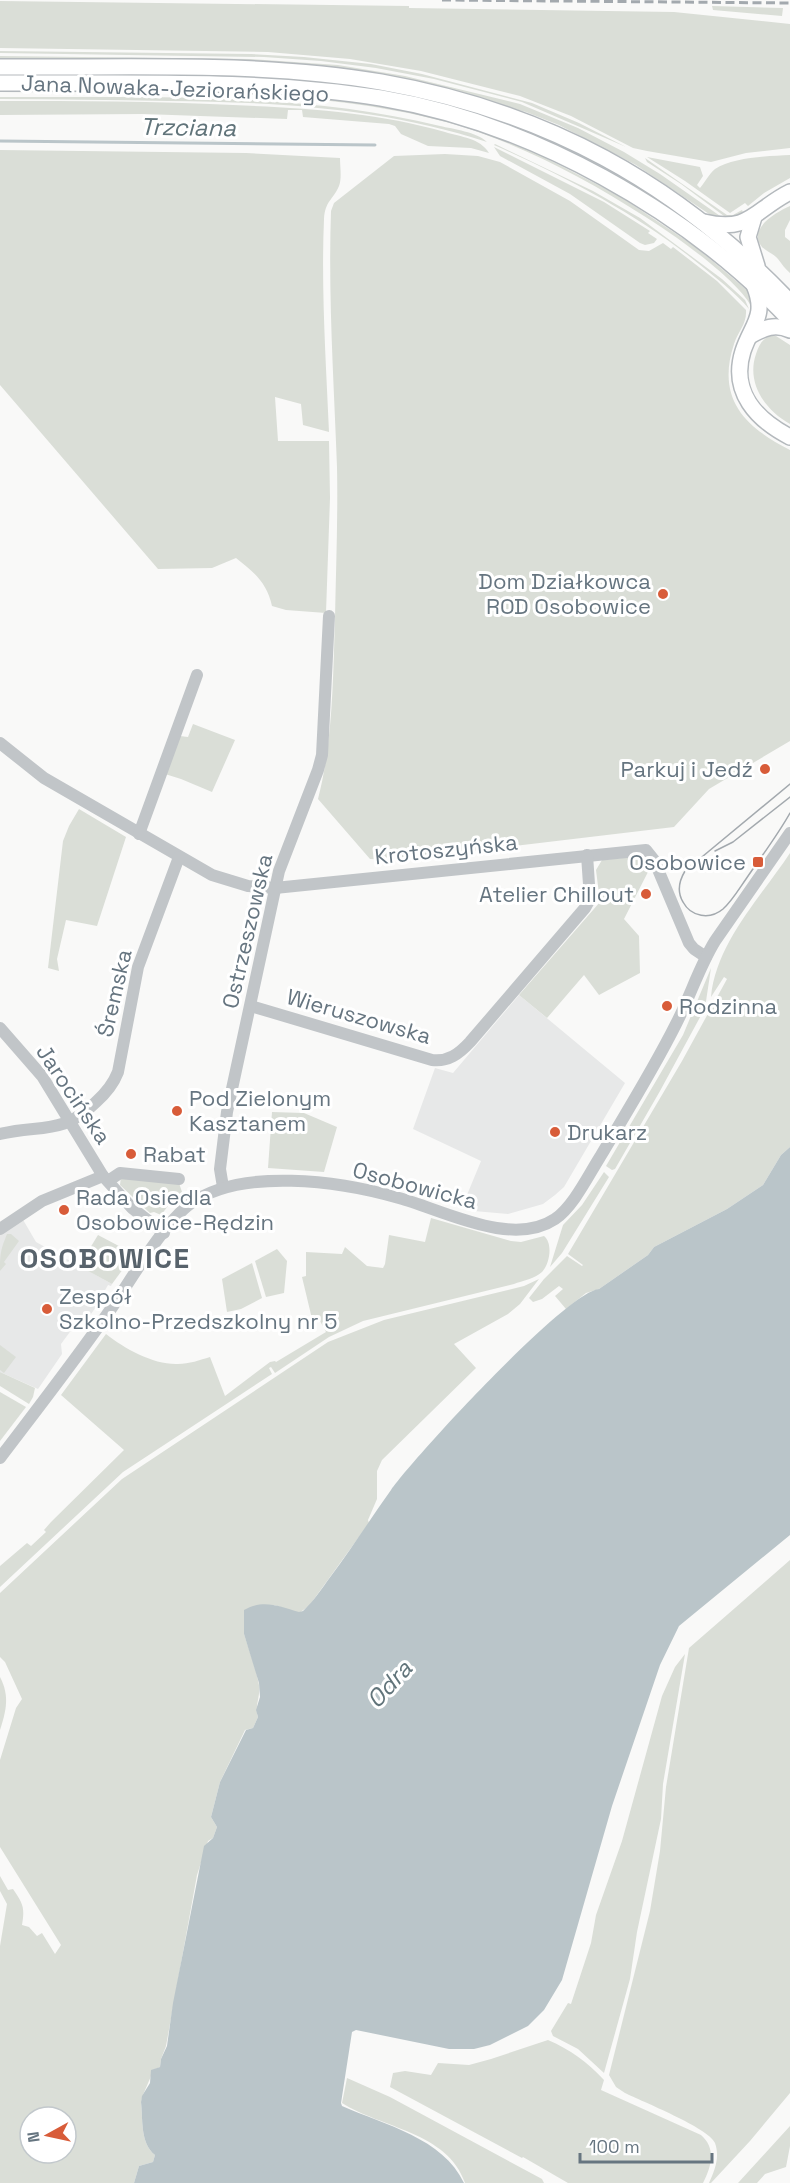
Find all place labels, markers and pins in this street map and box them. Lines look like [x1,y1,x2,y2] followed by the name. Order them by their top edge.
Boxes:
[478,567,651,620] place label: Dom Działkowca ROD Osobowice
[656,587,670,601] marker: Dom Działkowca ROD Osobowice
[621,755,753,783] place label: Parkuj i Jedź
[758,762,772,776] marker: Parkuj i Jedź
[629,848,746,876] place label: Osobowice
[751,855,765,869] marker: Osobowice
[479,880,634,908] place label: Atelier Chillout
[639,887,653,901] marker: Atelier Chillout
[679,992,777,1020] place label: Rodzinna
[660,999,674,1013] marker: Rodzinna
[189,1084,331,1137] place label: Pod Zielonym Kasztanem
[170,1104,184,1118] marker: Pod Zielonym Kasztanem
[567,1118,647,1146] place label: Drukarz
[548,1125,562,1139] marker: Drukarz
[143,1140,206,1168] place label: Rabat
[124,1147,138,1161] marker: Rabat
[76,1183,274,1236] place label: Rada Osiedla Osobowice-Rędzin
[57,1203,71,1217] marker: Rada Osiedla Osobowice-Rędzin
[59,1282,337,1335] place label: Zespół Szkolno-Przedszkolny nr 5
[40,1302,54,1316] marker: Zespół Szkolno-Przedszkolny nr 5

